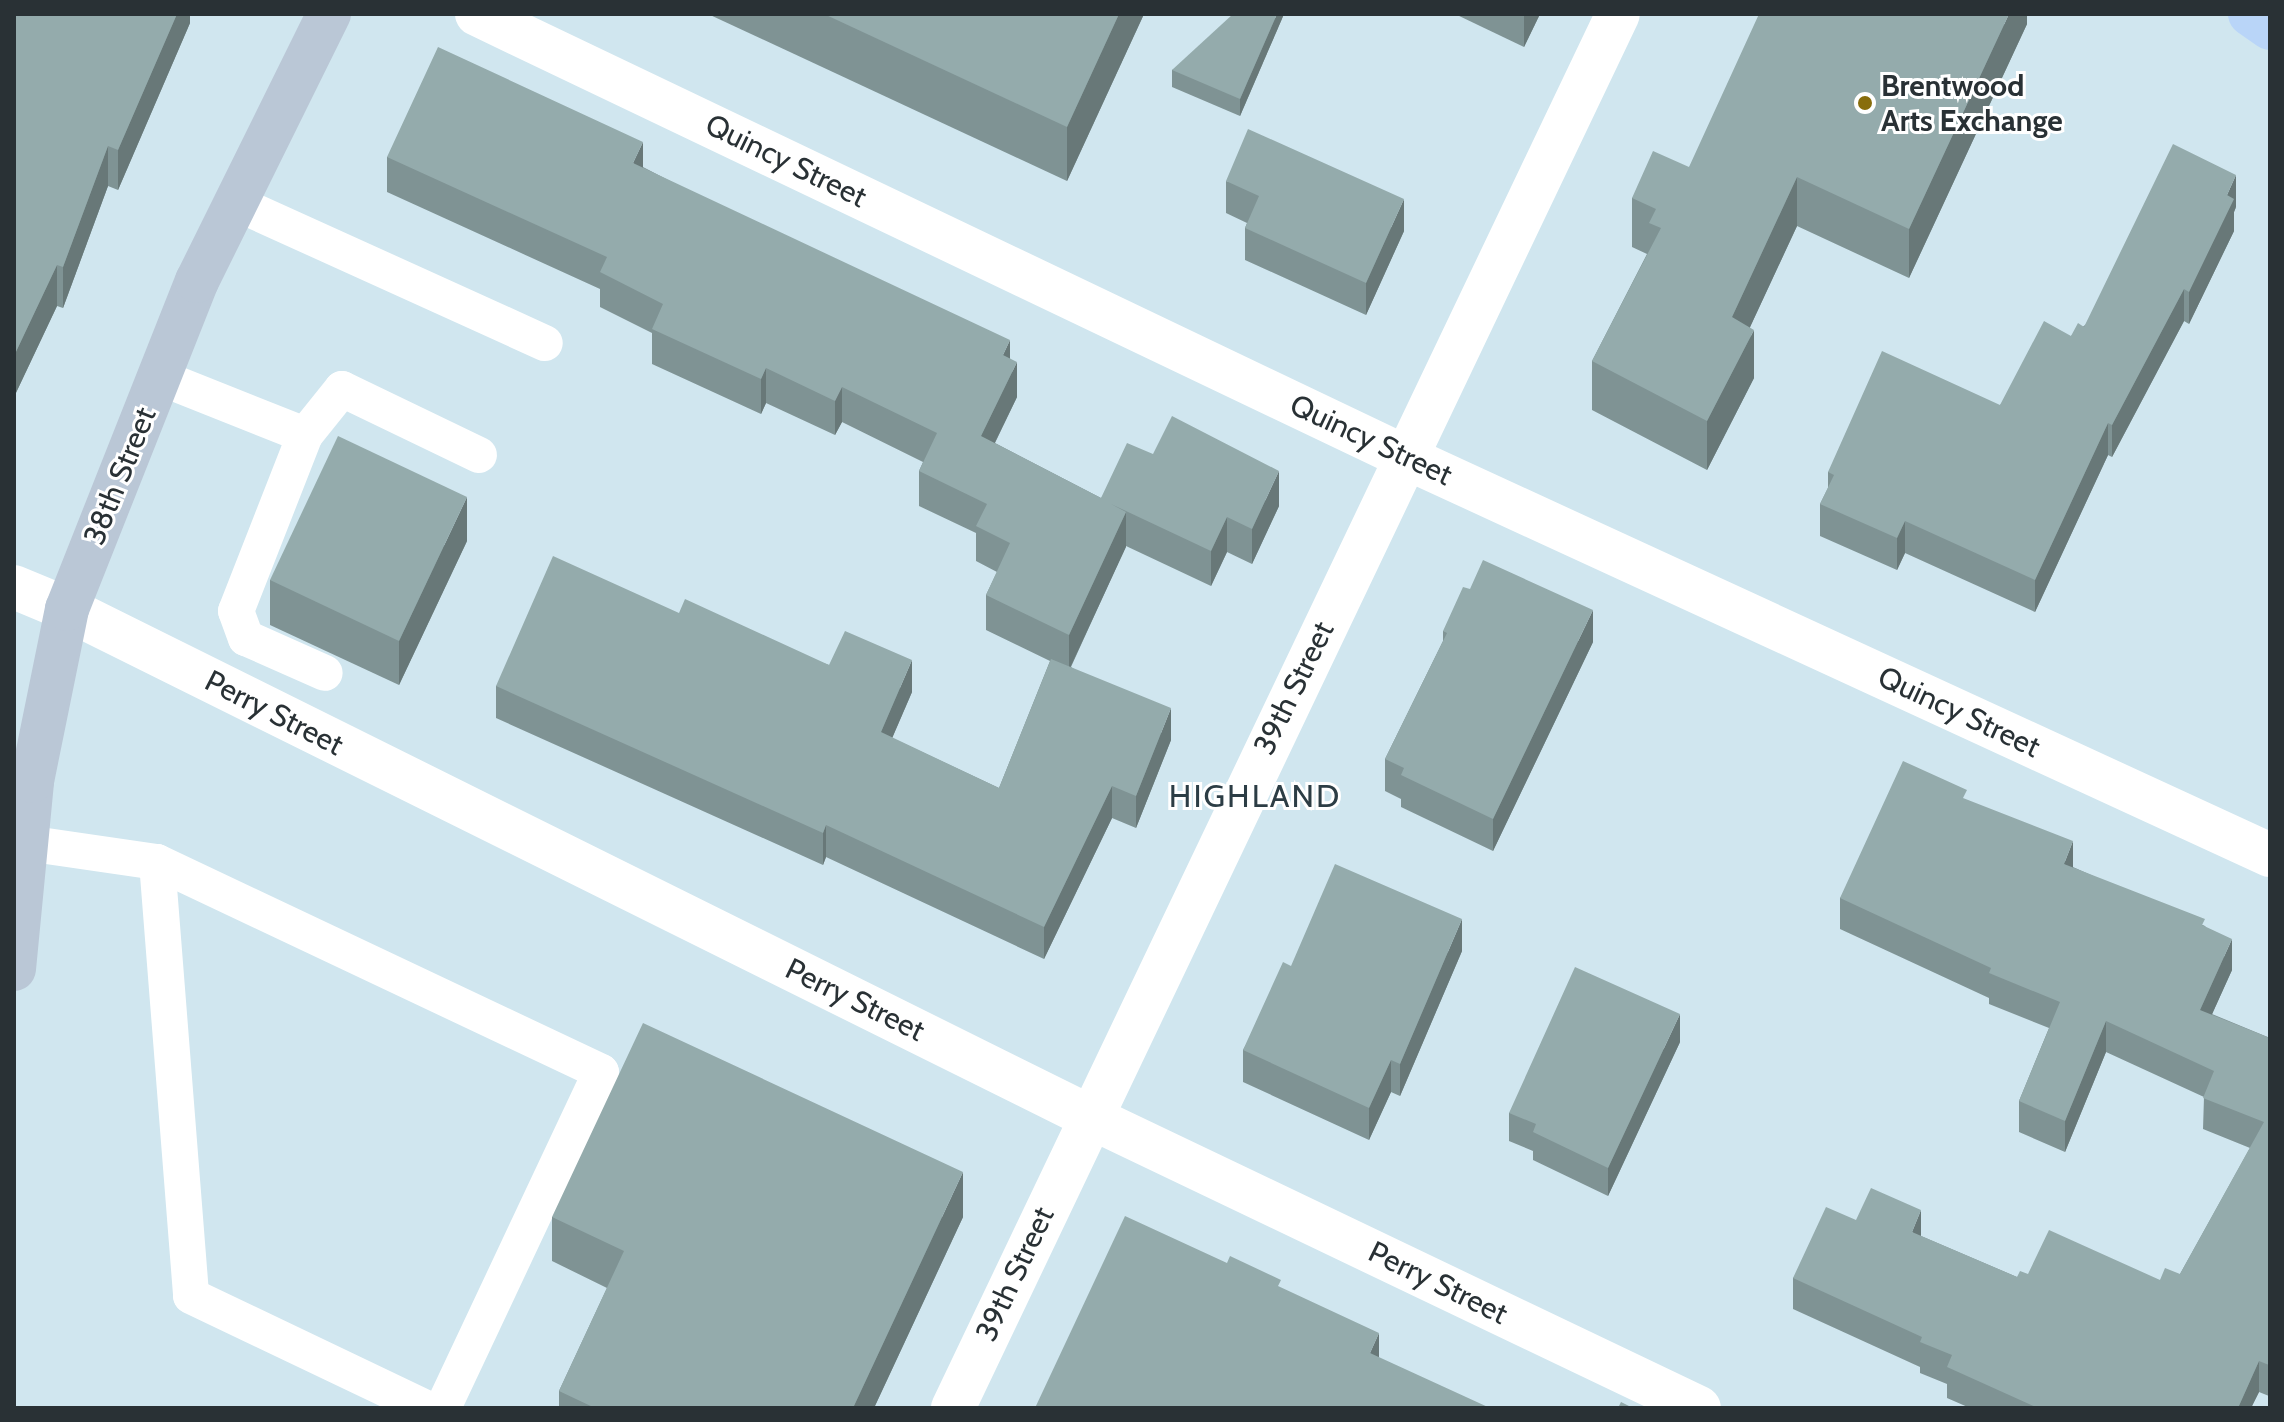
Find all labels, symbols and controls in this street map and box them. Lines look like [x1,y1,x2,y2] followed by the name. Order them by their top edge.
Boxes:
[1881,68,2063,138] place label: Brentwood Arts Exchange
[1856,94,1874,112] marker: Brentwood Arts Exchange
[700,107,872,215] street label: Quincy Street
[1284,387,1458,493] street label: Quincy Street
[76,402,164,550] street label: 38th Street
[1246,616,1342,760] street label: 39th Street
[1872,659,2046,765] street label: Quincy Street
[199,663,349,763] street label: Perry Street
[1169,777,1341,815] district label: HIGHLAND
[780,951,930,1049] street label: Perry Street
[968,1201,1062,1347] street label: 39th Street
[1363,1234,1513,1332] street label: Perry Street

